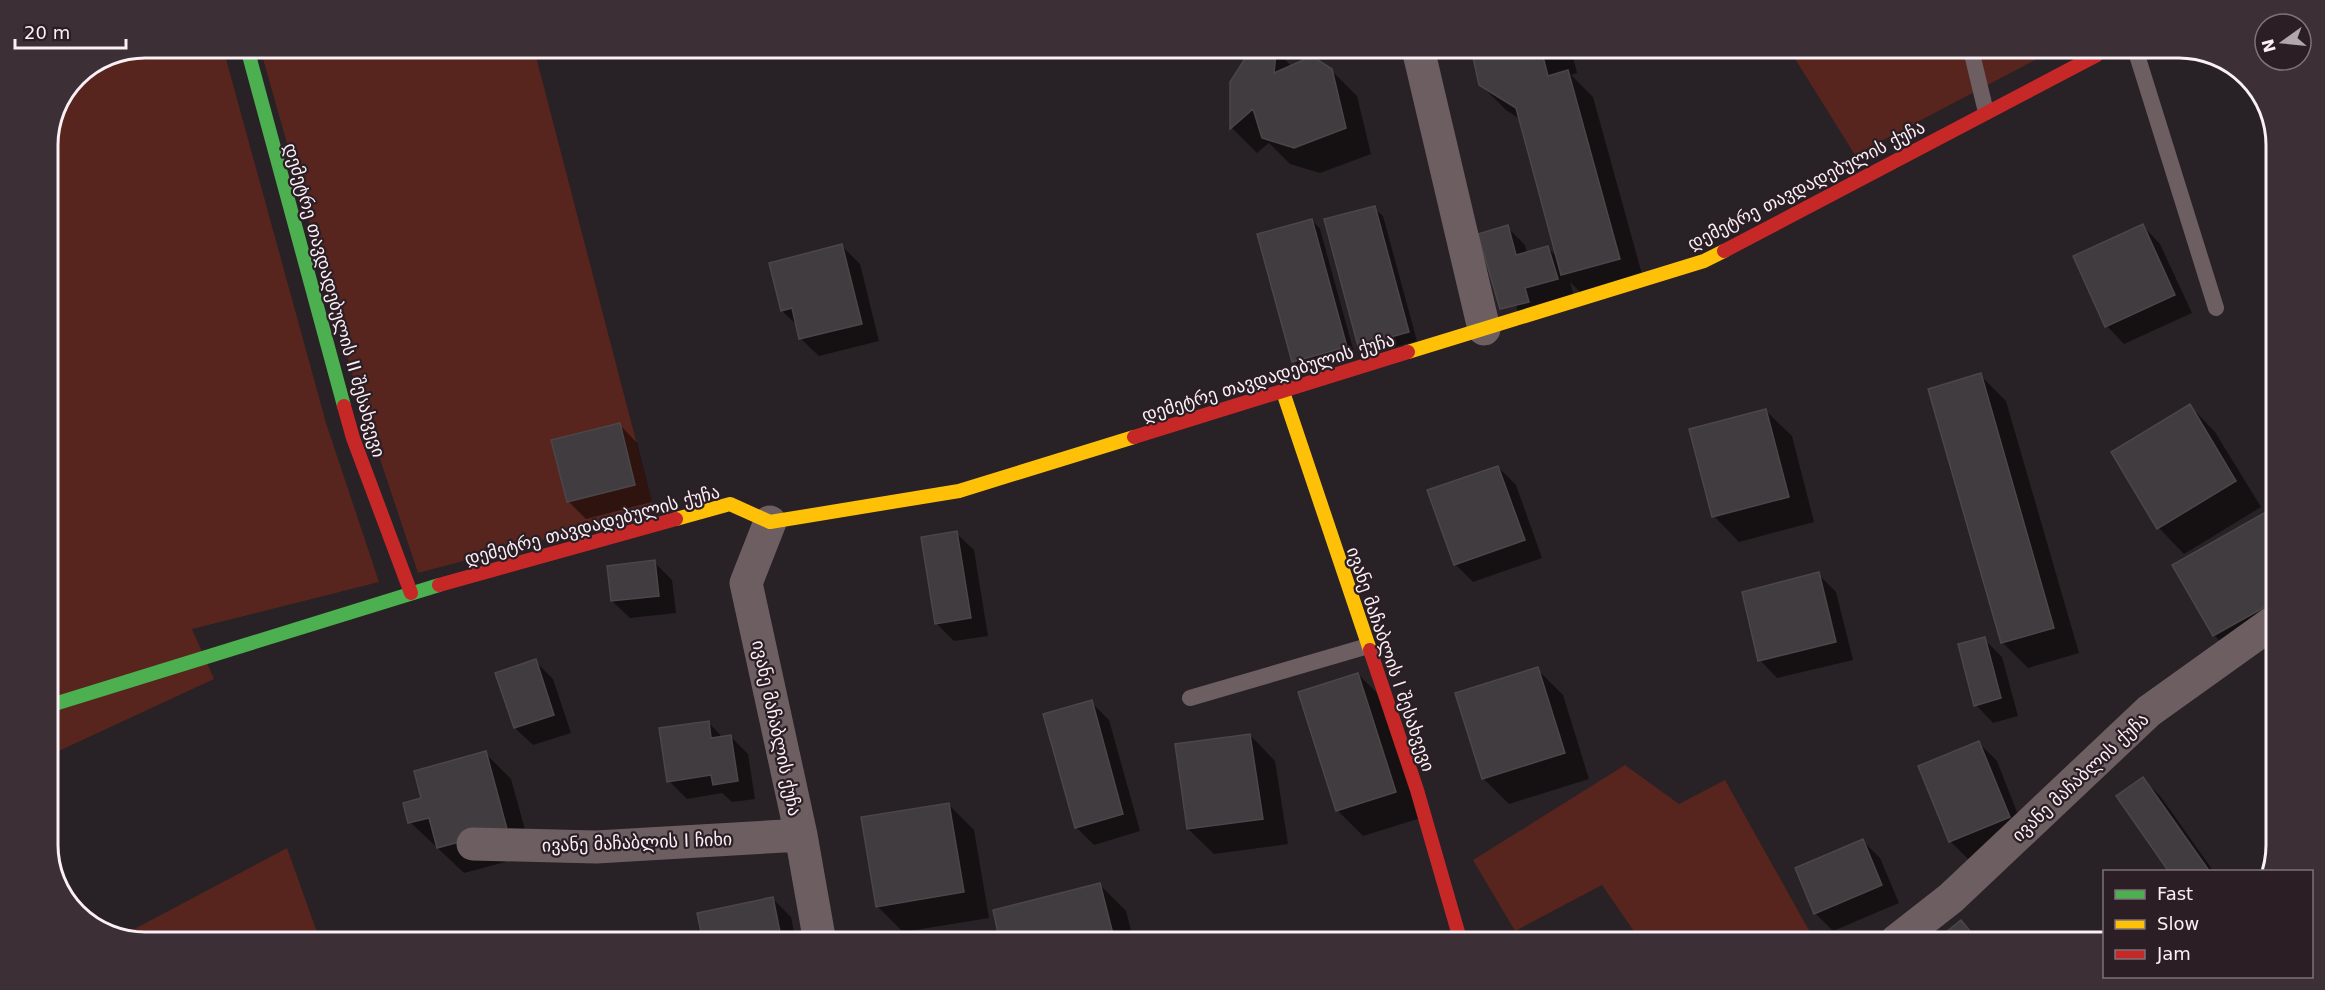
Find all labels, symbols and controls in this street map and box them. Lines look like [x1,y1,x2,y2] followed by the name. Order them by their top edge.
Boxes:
[15,12,126,50] scale bar
[2253,12,2313,72] north arrow
[24,22,70,43] text: 20 m
[2258,37,2280,55] text: N
[1684,116,1928,254] street label: დემეტრე თავდადებულის ქუჩა
[280,140,390,460] street label: დემეტრე თავდადებულის II შესახვევი
[1139,328,1397,426] street label: დემეტრე თავდადებულის ქუჩა
[462,481,722,569] street label: დემეტრე თავდადებულის ქუჩა
[1343,544,1439,774] street label: ივანე მაჩაბლის I შესახვევი
[748,638,806,818] street label: ივანე მაჩაბლის ქუჩა
[2007,708,2153,846] street label: ივანე მაჩაბლის ქუჩა
[541,828,733,856] street label: ივანე მაჩაბლის I ჩიხი
[2103,870,2313,978] legend
[2157,883,2193,904] text: Fast
[2157,913,2199,934] text: Slow
[2156,943,2191,964] text: Jam

